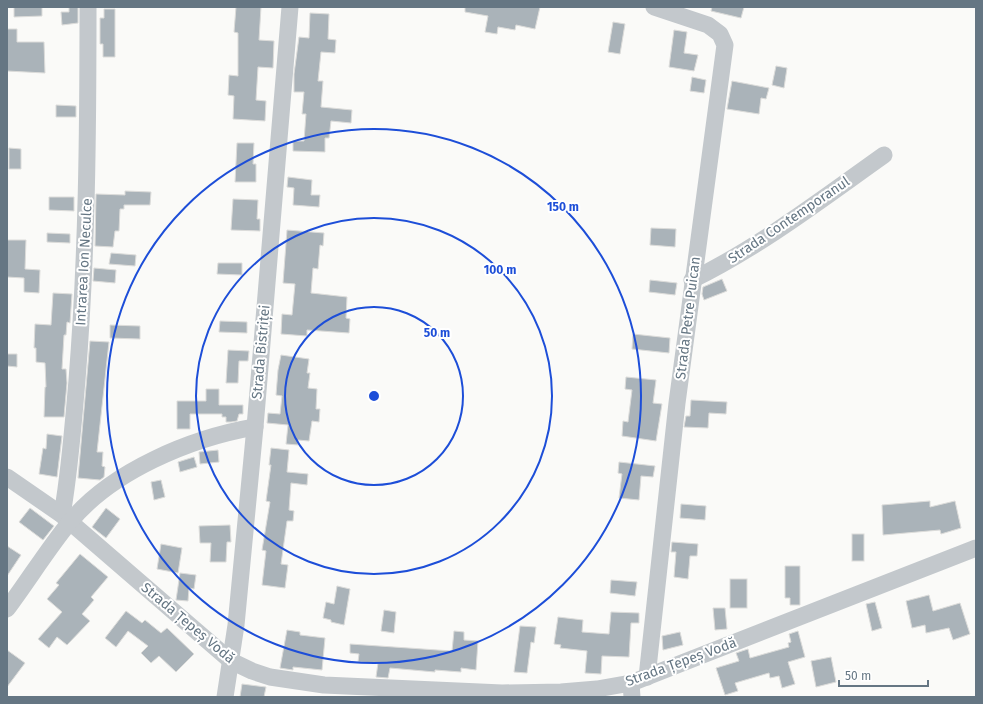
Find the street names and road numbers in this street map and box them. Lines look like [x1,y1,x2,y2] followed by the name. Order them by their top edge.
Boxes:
[725,173,853,267] street label: Strada Contemporanul
[72,198,96,326] street label: Intrarea Ion Neculce
[672,255,704,381] street label: Strada Petre Puican
[248,304,275,400] street label: Strada Bistriței
[137,579,238,668] street label: Strada Țepeș Vodă
[623,634,739,691] street label: Strada Țepeș Vodă

